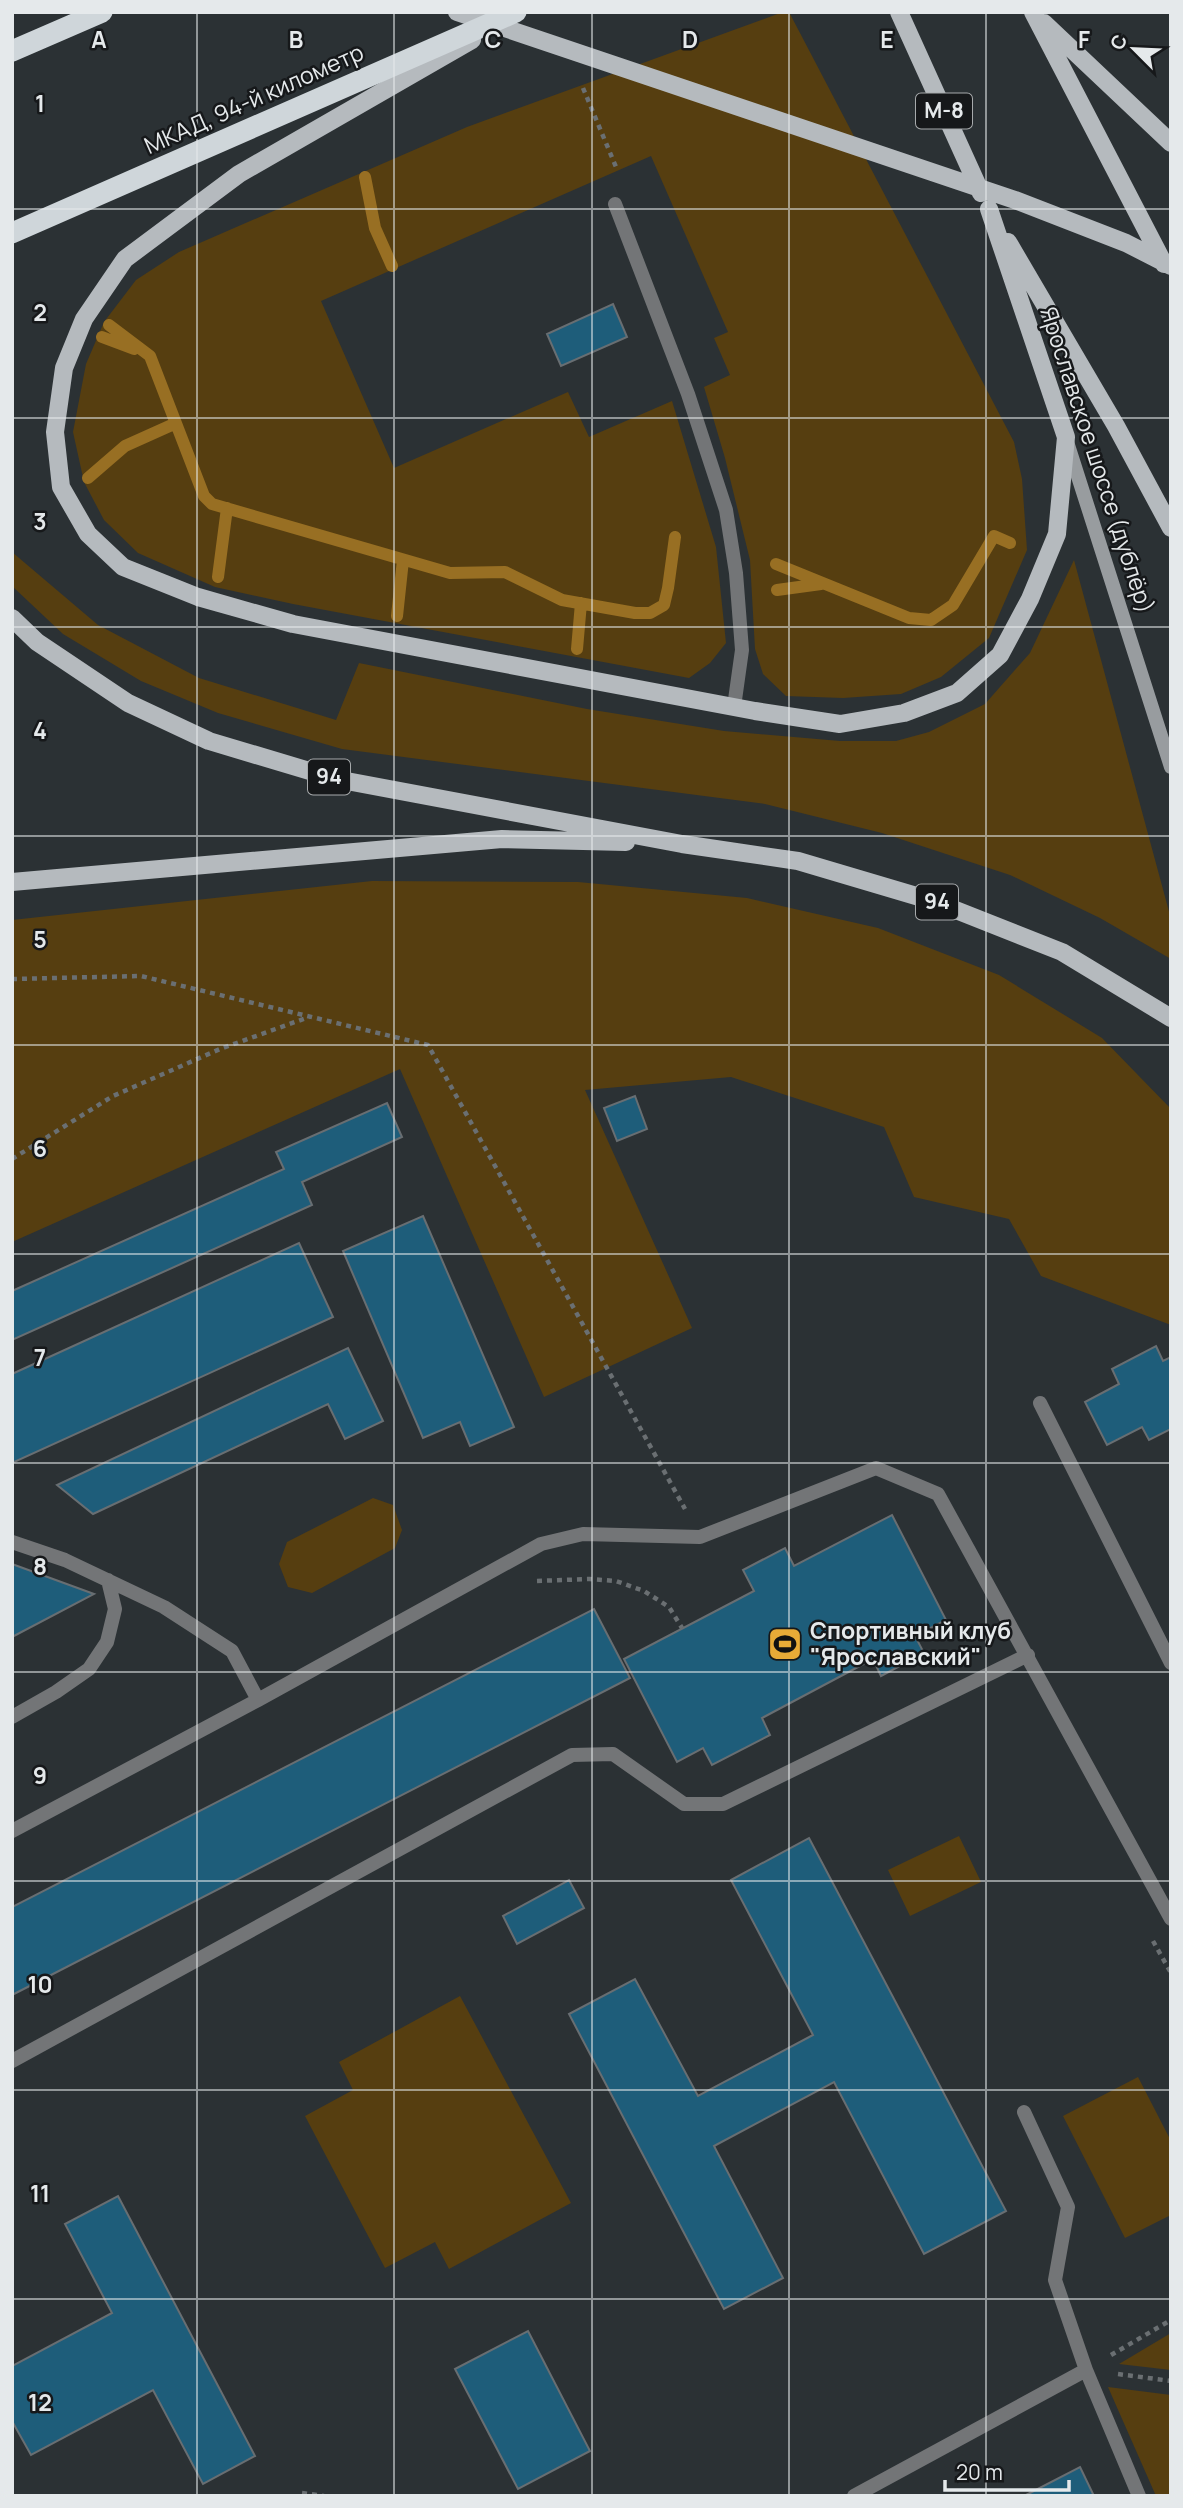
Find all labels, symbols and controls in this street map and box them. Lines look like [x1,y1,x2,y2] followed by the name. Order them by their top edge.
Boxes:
[1099,14,1169,84] north arrow
[91,23,107,55] text: A
[289,23,303,55] text: B
[485,23,502,55] text: C
[682,23,698,55] text: D
[880,23,894,55] text: E
[1078,23,1090,55] text: F
[1104,30,1133,54] text: С
[139,35,368,161] street label: МКАД, 94-й километр
[35,87,45,119] text: 1
[916,94,972,128] road number: М-8
[33,296,47,328] text: 2
[1033,302,1163,617] street label: Ярославское шоссе (дублёр)
[33,505,47,537] text: 3
[33,714,47,746] text: 4
[308,760,350,794] road number: 94
[916,884,958,920] road number: 94
[33,923,47,955] text: 5
[33,1132,47,1164] text: 6
[34,1341,46,1373] text: 7
[33,1550,47,1582] text: 8
[810,1614,1011,1672] place label: Спортивный клуб "Ярославский"
[766,1625,804,1663] sports icon: Спортивный клуб "Ярославский"
[33,1759,47,1791] text: 9
[27,1968,53,2000] text: 10
[30,2177,50,2209] text: 11
[28,2386,52,2418] text: 12
[945,2448,1069,2492] scale bar
[956,2458,1003,2486] text: 20 m

